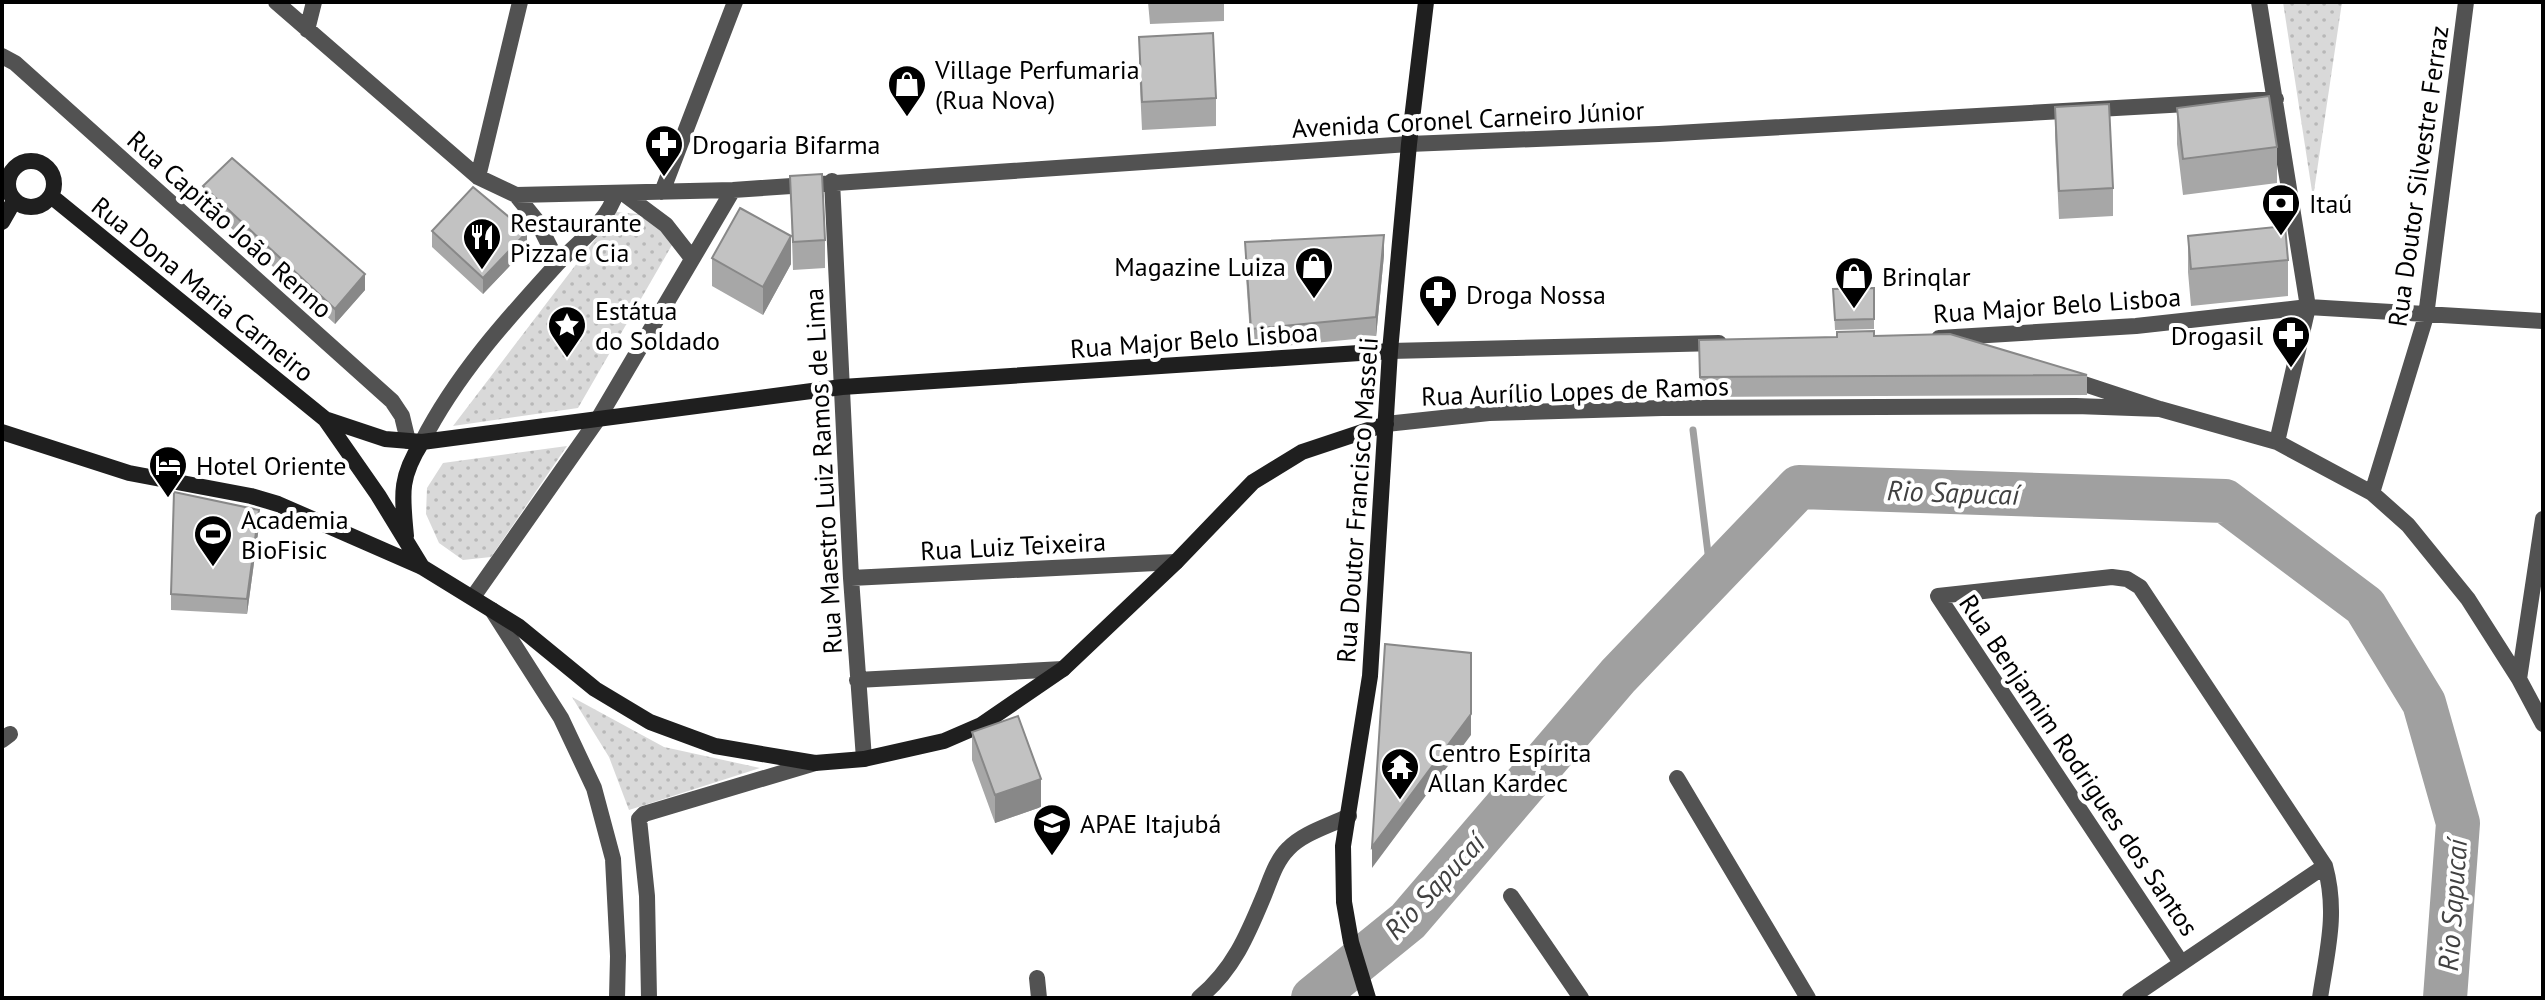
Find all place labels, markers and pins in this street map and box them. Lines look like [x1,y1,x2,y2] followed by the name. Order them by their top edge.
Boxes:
[934,53,1140,116] place label: Village Perfumaria (Rua Nova)
[886,63,928,118] shop icon: Village Perfumaria (Rua Nova)
[643,123,685,178] pharmacy icon: Drogaria Bifarma
[692,128,880,161] place label: Drogaria Bifarma
[2260,182,2302,237] bank icon: Itaú
[2309,187,2352,220] place label: Itaú
[510,206,642,269] place label: Restaurante Pizza e Cia
[461,216,503,271] restaurant icon: Restaurante Pizza e Cia
[1293,245,1335,300] shop icon: Magazine Luiza
[1114,250,1286,283] place label: Magazine Luiza
[1833,255,1875,310] shop icon: Brinqlar
[1882,260,1971,293] place label: Brinqlar
[1417,273,1459,328] pharmacy icon: Droga Nossa
[1466,278,1606,311] place label: Droga Nossa
[595,294,720,357] place label: Estátua do Soldado
[546,304,588,359] place icon: Estátua do Soldado
[2270,314,2312,369] pharmacy icon: Drogasil
[2171,319,2263,352] place label: Drogasil
[147,444,189,499] hotel icon: Hotel Oriente
[196,449,346,482] place label: Hotel Oriente
[241,503,349,566] place label: Academia BioFisic
[192,513,234,568] sports icon: Academia BioFisic
[1428,736,1591,799] place label: Centro Espírita Allan Kardec
[1379,746,1421,801] temple icon: Centro Espírita Allan Kardec
[1031,802,1073,857] school or university icon: APAE Itajubá
[1080,807,1221,840] place label: APAE Itajubá

